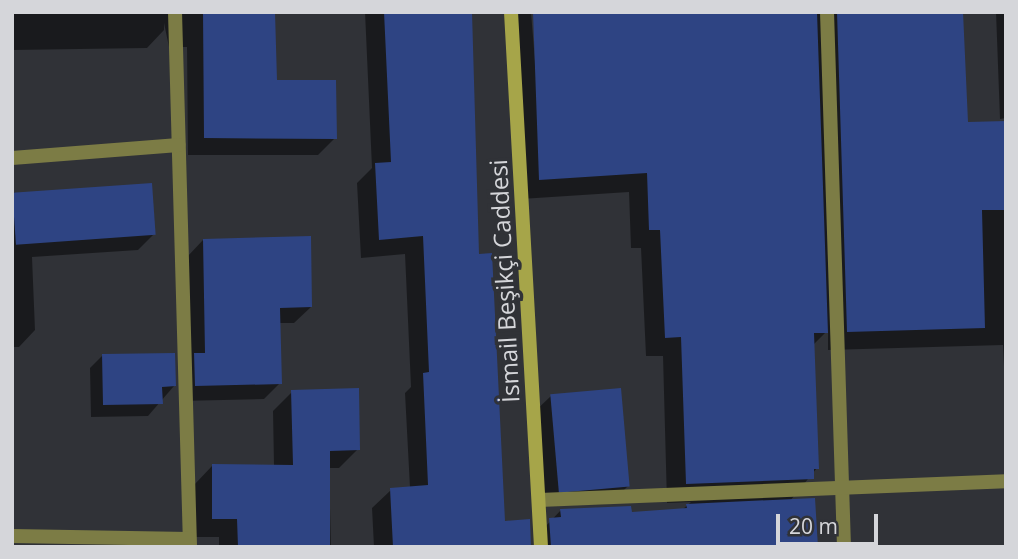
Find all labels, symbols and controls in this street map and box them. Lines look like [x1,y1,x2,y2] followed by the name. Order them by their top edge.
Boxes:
[483,159,525,403] street label: İsmail Beşikçi Caddesi
[780,500,881,544] scale bar
[789,512,838,540] text: 20 m

